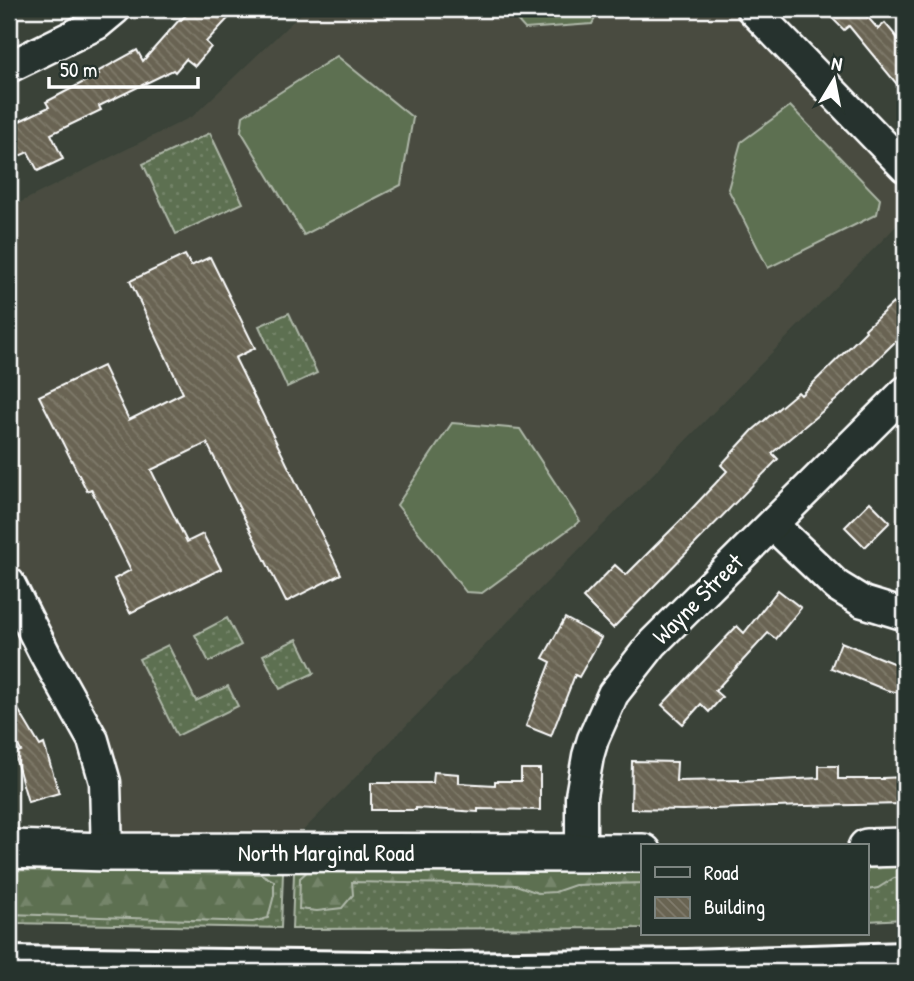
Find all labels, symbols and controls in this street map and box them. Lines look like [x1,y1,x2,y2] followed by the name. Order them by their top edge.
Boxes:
[49,46,198,90] scale bar
[799,46,869,116] north arrow
[830,50,844,77] text: N
[60,55,97,84] text: 50 m
[645,545,750,651] street label: Wayne Street
[238,836,414,868] street label: North Marginal Road
[641,844,869,936] legend
[704,858,738,887] text: Road
[704,892,765,921] text: Building

